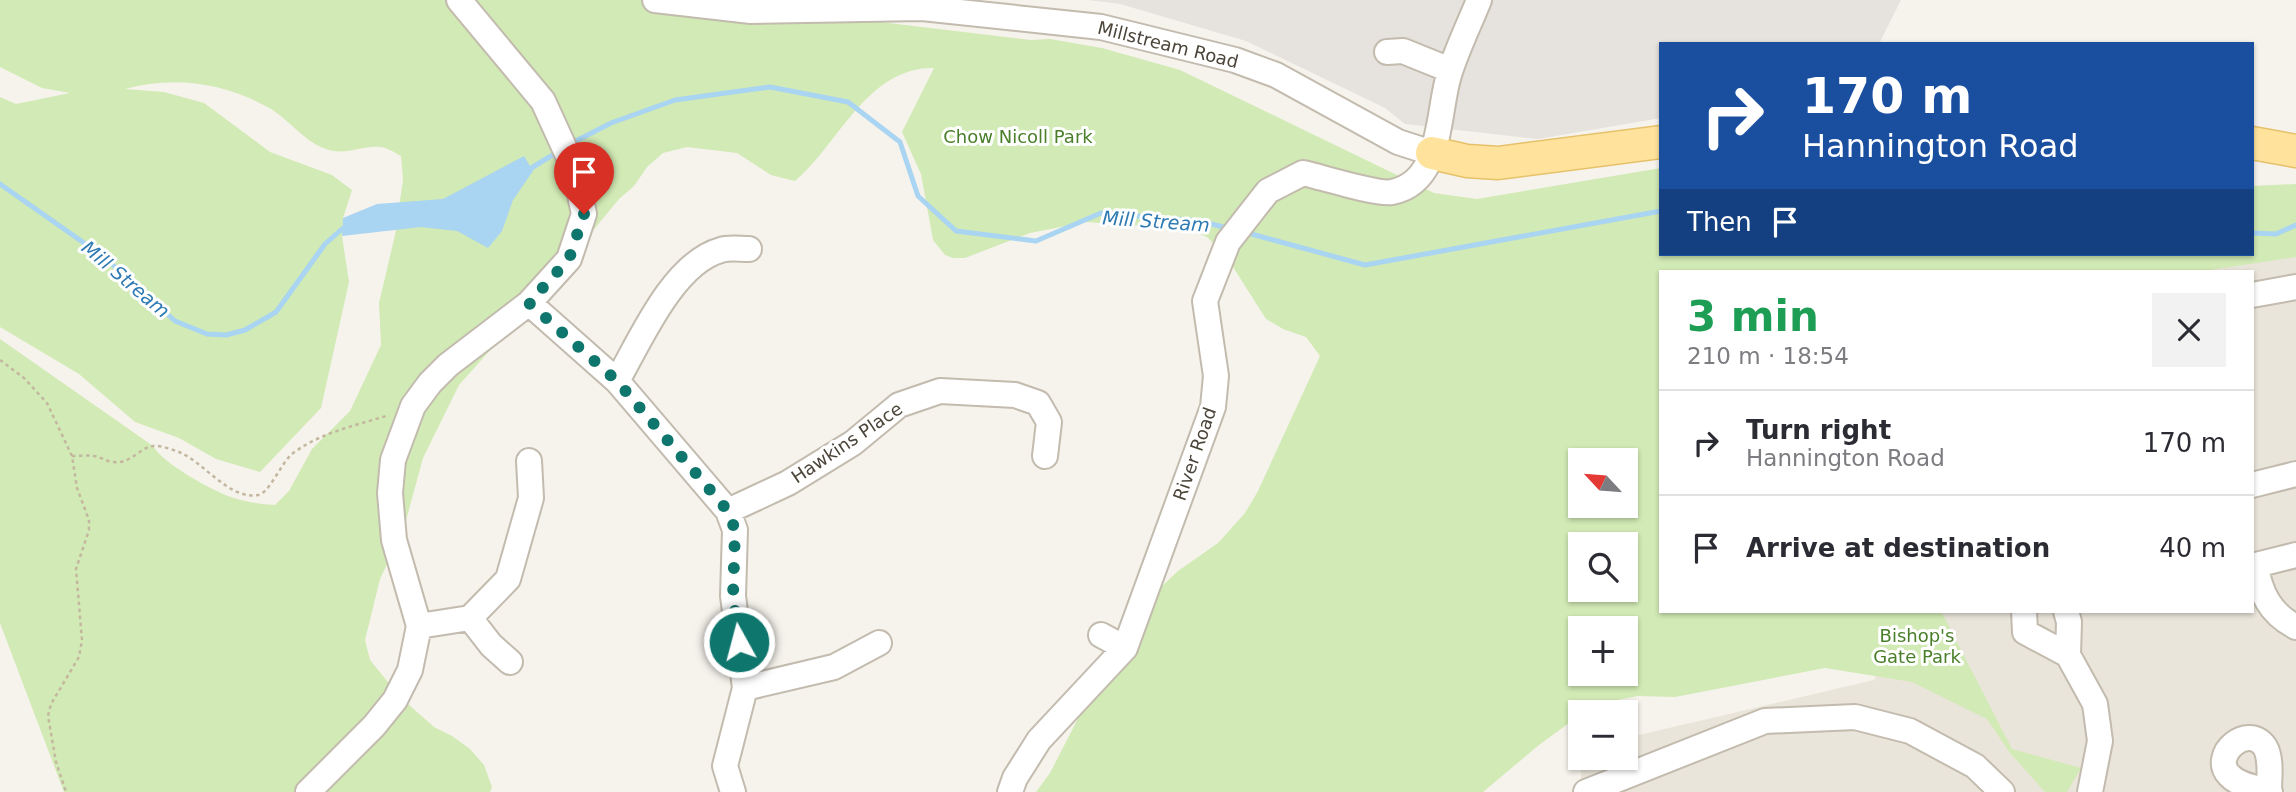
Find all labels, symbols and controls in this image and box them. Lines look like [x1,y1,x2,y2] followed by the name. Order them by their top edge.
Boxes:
[1095,17,1241,72] street label: Millstream Road
[1802,68,1972,125] text: 170 m
[1687,70,1778,161] icon: right
[943,126,1093,147] park label: Chow Nicoll Park
[1802,127,2079,165] text: Hannington Road
[554,142,614,214] pin
[565,153,603,191] icon: arrive
[1766,203,1804,241] icon: arrive
[1102,206,1210,236] water label: Mill Stream
[1687,207,1752,237] text: Then
[78,236,174,322] water label: Mill Stream
[1687,292,1819,341] text: 3 min
[2152,293,2226,367] button: close
[1687,343,1849,369] text: 210 m · 18:54
[787,398,906,487] street label: Hawkins Place
[1169,404,1220,503] street label: River Road
[1746,415,1891,445] text: Turn right
[1687,424,1725,462] icon: right
[2143,428,2226,458] text: 170 m
[1746,445,1945,471] text: Hannington Road
[1568,448,1638,518] north arrow
[1568,448,1638,770] map controls
[1687,529,1725,567] icon: arrive
[1568,532,1638,602] button: search
[1746,533,2050,563] text: Arrive at destination
[2159,533,2226,563] text: 40 m
[702,605,776,679] position arrow
[1568,616,1638,686] button: +
[1873,625,1961,667] park label: Bishop's Gate Park
[1568,700,1638,770] button: −

